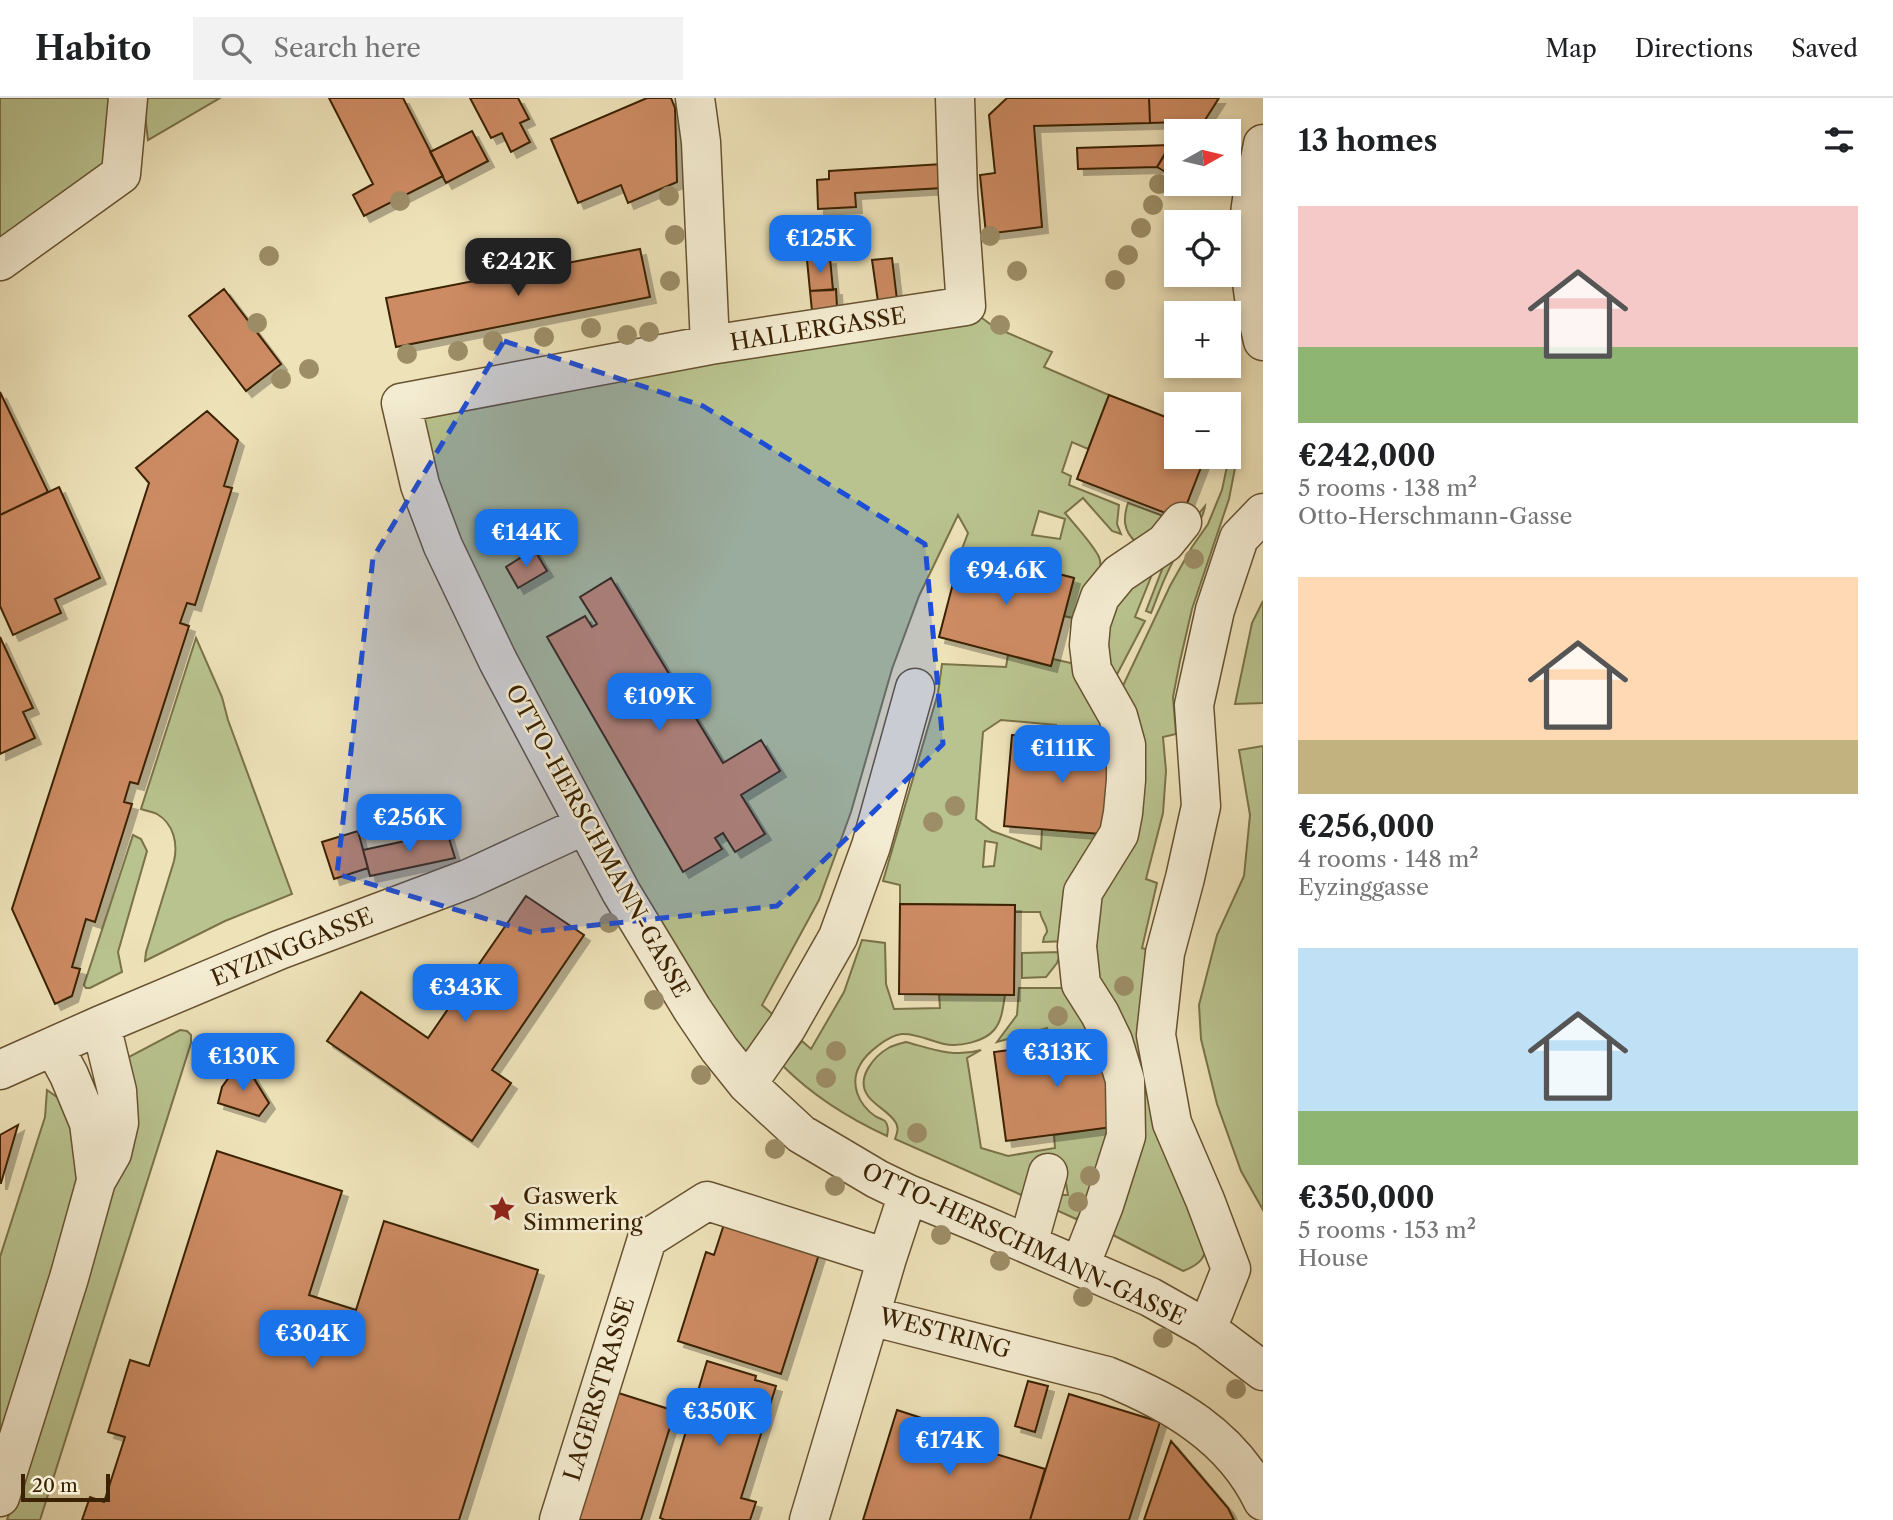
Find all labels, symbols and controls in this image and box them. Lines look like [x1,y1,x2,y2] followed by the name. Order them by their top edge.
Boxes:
[193,17,683,80] search box
[35,28,151,69] text: Habito
[217,29,255,67] icon: search
[273,32,421,64] text: Search here
[1545,34,1597,63] text: Map
[1635,34,1753,63] text: Directions
[1791,34,1858,63] text: Saved
[1164,119,1241,196] north arrow
[1164,119,1241,469] map controls
[1820,121,1858,159] icon: filters
[1298,122,1437,159] text: 13 homes
[1164,210,1241,287] button: locate
[771,216,869,275] pin: €125K
[785,224,855,252] text: €125K
[469,238,567,298] pin: €242K
[481,247,555,275] text: €242K
[1515,251,1641,377] icon: home
[728,301,908,357] street label: HALLERGASSE
[1164,301,1241,378] button: +
[1164,392,1241,469] button: −
[1298,437,1436,474] text: €242,000
[1298,474,1477,502] text: 5 rooms · 138 m²
[1298,502,1572,530] text: Otto-Herschmann-Gasse
[477,510,575,569] pin: €144K
[491,518,561,546] text: €144K
[949,547,1063,607] pin: €94.6K
[966,556,1046,584] text: €94.6K
[1515,622,1641,748] icon: home
[610,674,708,733] pin: €109K
[500,679,696,1003] street label: OTTO-HERSCHMANN-GASSE
[623,682,695,710] text: €109K
[1013,726,1111,785] pin: €111K
[1030,734,1094,762] text: €111K
[360,794,458,854] pin: €256K
[372,803,446,831] text: €256K
[1298,808,1435,845] text: €256,000
[1298,845,1479,873] text: 4 rooms · 148 m²
[1298,873,1429,901] text: Eyzinggasse
[207,902,377,992] street label: EYZINGGASSE
[416,964,514,1024] pin: €343K
[429,973,501,1001] text: €343K
[1515,993,1641,1119] icon: home
[1008,1030,1106,1089] pin: €313K
[194,1034,292,1093] pin: €130K
[1022,1038,1092,1066] text: €313K
[208,1042,279,1070] text: €130K
[858,1157,1190,1331] street label: OTTO-HERSCHMANN-GASSE
[1298,1179,1435,1216] text: €350,000
[523,1182,644,1236] place label: Gaswerk Simmering
[487,1194,517,1224] place icon: Gaswerk Simmering
[1298,1216,1476,1244] text: 5 rooms · 153 m²
[1298,1244,1368,1272] text: House
[558,1294,640,1484] street label: LAGERSTRASSE
[875,1302,1014,1364] street label: WESTRING
[263,1310,361,1370] pin: €304K
[275,1319,349,1347] text: €304K
[670,1388,768,1448] pin: €350K
[682,1397,756,1425] text: €350K
[900,1418,998,1477] pin: €174K
[915,1426,983,1454] text: €174K
[21,1471,110,1503] scale bar
[32,1474,78,1497] text: 20 m

